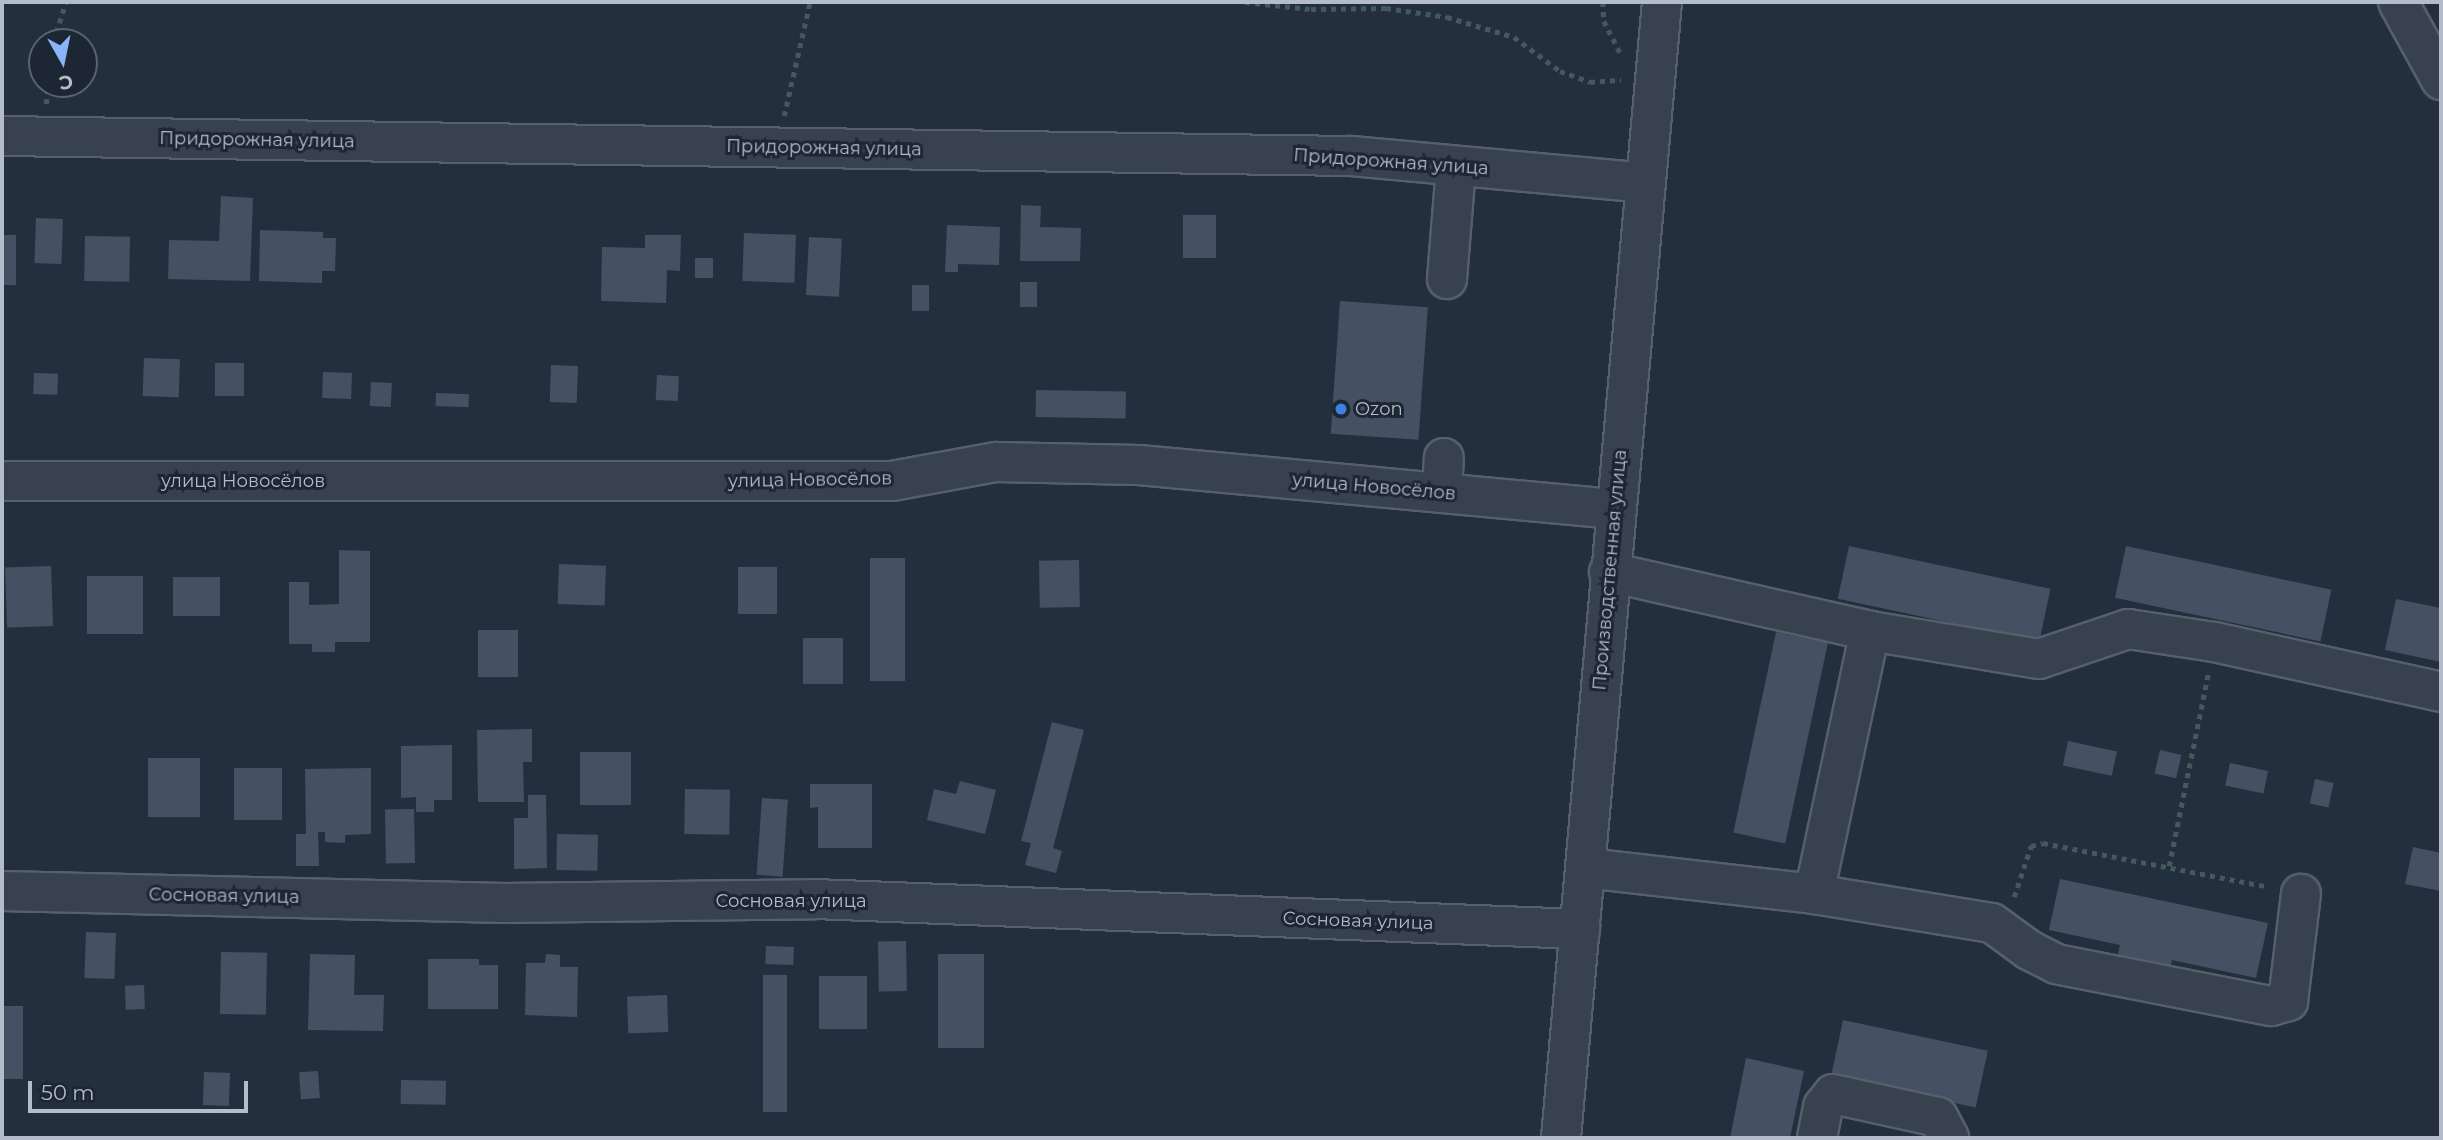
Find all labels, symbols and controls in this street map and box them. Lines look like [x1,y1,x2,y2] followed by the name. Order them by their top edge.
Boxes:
[28,28,98,98] north arrow
[57,70,75,95] text: С
[159,127,355,153] street label: Придорожная улица
[726,135,922,161] street label: Придорожная улица
[1293,144,1489,180] street label: Придорожная улица
[1355,398,1403,420] place label: Ozon
[1333,401,1349,417] marker: Ozon
[1589,449,1631,691] street label: Производственная улица
[728,468,892,492] street label: улица Новосёлов
[1291,469,1457,505] street label: улица Новосёлов
[161,470,325,492] street label: улица Новосёлов
[148,884,300,908] street label: Сосновая улица
[716,890,866,912] street label: Сосновая улица
[1282,908,1434,934] street label: Сосновая улица
[32,1066,252,1110] scale bar
[41,1080,95,1105] text: 50 m

